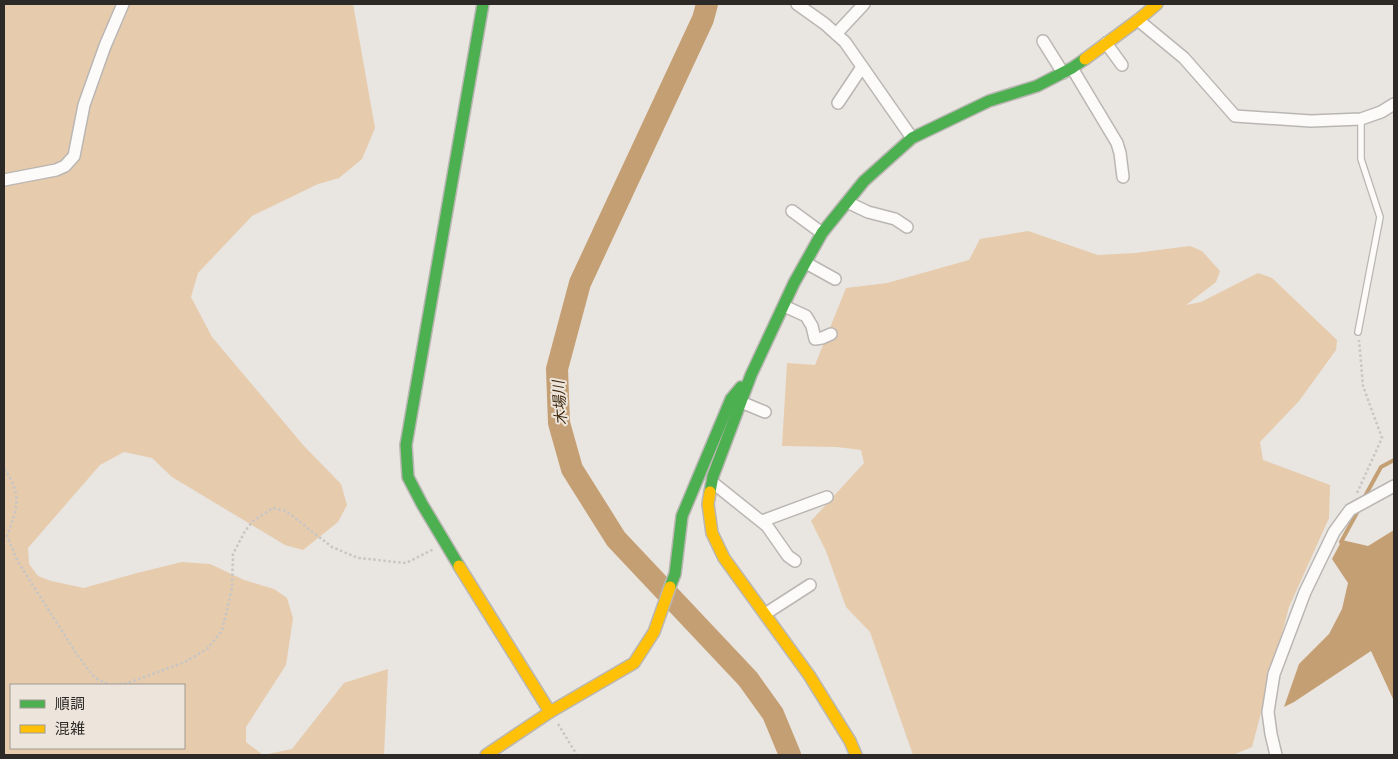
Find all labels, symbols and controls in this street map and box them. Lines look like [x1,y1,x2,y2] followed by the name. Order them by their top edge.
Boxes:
[549,378,571,426] water label: 木場川
[10,684,185,749] legend
[55,695,85,713] text: 順調
[55,720,85,738] text: 混雑

